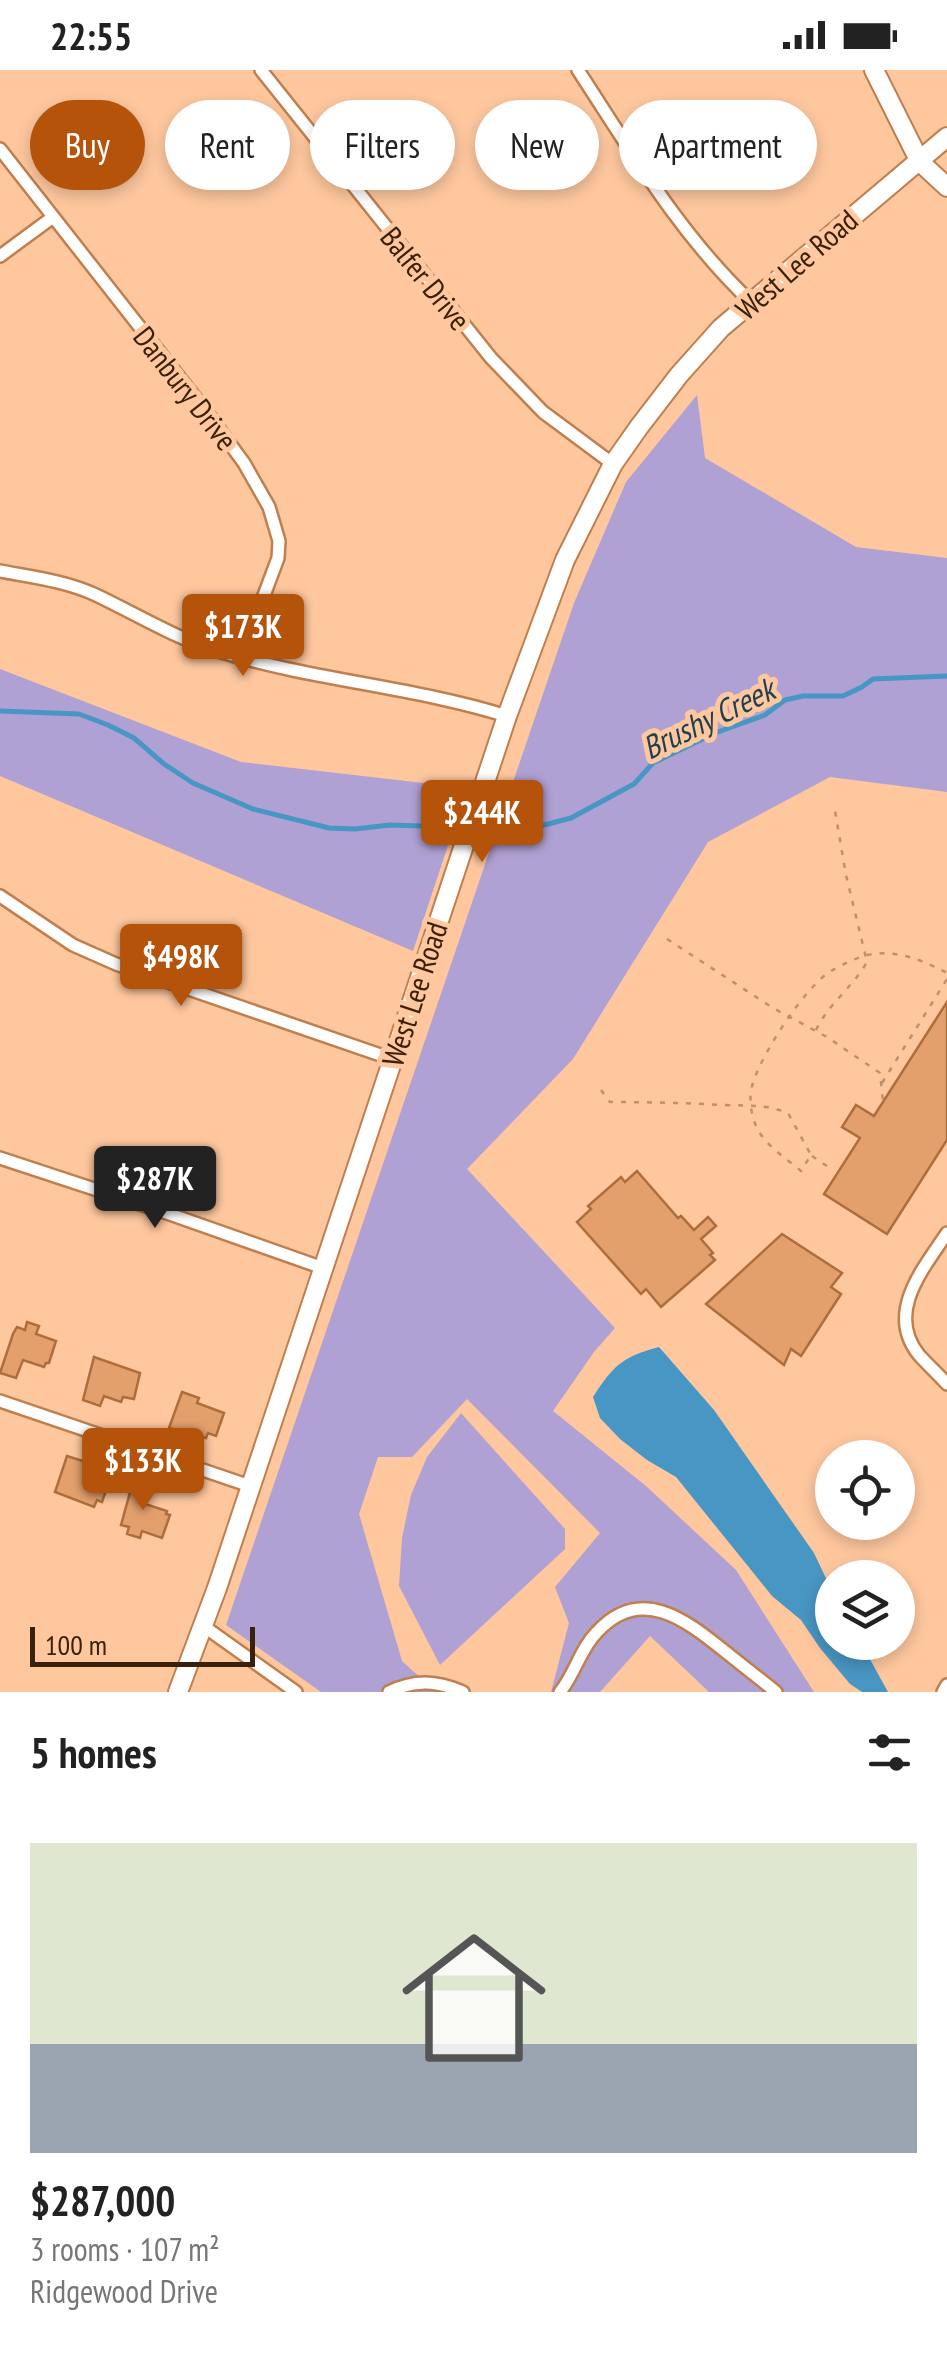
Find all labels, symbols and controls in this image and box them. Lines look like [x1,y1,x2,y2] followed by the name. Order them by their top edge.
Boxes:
[50,11,132,60] text: 22:55
[30,100,145,190] chip: Buy
[165,100,290,190] chip: Rent
[310,100,455,190] chip: Filters
[475,100,599,190] chip: New
[619,100,817,190] chip: Apartment
[727,200,865,328] street label: West Lee Road
[372,218,480,338] street label: Balfer Drive
[126,318,246,458] street label: Danbury Drive
[173,594,313,679] pin: $173K
[204,605,282,647] text: $173K
[635,666,784,768] water label: Brushy Creek
[412,780,552,865] pin: $244K
[443,791,521,833] text: $244K
[372,917,456,1071] street label: West Lee Road
[111,924,251,1009] pin: $498K
[142,935,220,977] text: $498K
[85,1146,225,1231] pin: $287K
[116,1157,194,1199] text: $287K
[73,1428,213,1513] pin: $133K
[104,1439,182,1481] text: $133K
[815,1440,915,1660] map controls
[815,1440,915,1540] button: locate
[815,1560,915,1660] button: layers
[30,1622,255,1666] scale bar
[45,1626,107,1663] text: 100 m
[30,1725,157,1780] text: 5 homes
[862,1725,917,1780] icon: filters
[384,1908,564,2088] icon: home
[30,2173,175,2228] text: $287,000
[30,2228,220,2270] text: 3 rooms · 107 m²
[30,2270,218,2312] text: Ridgewood Drive

